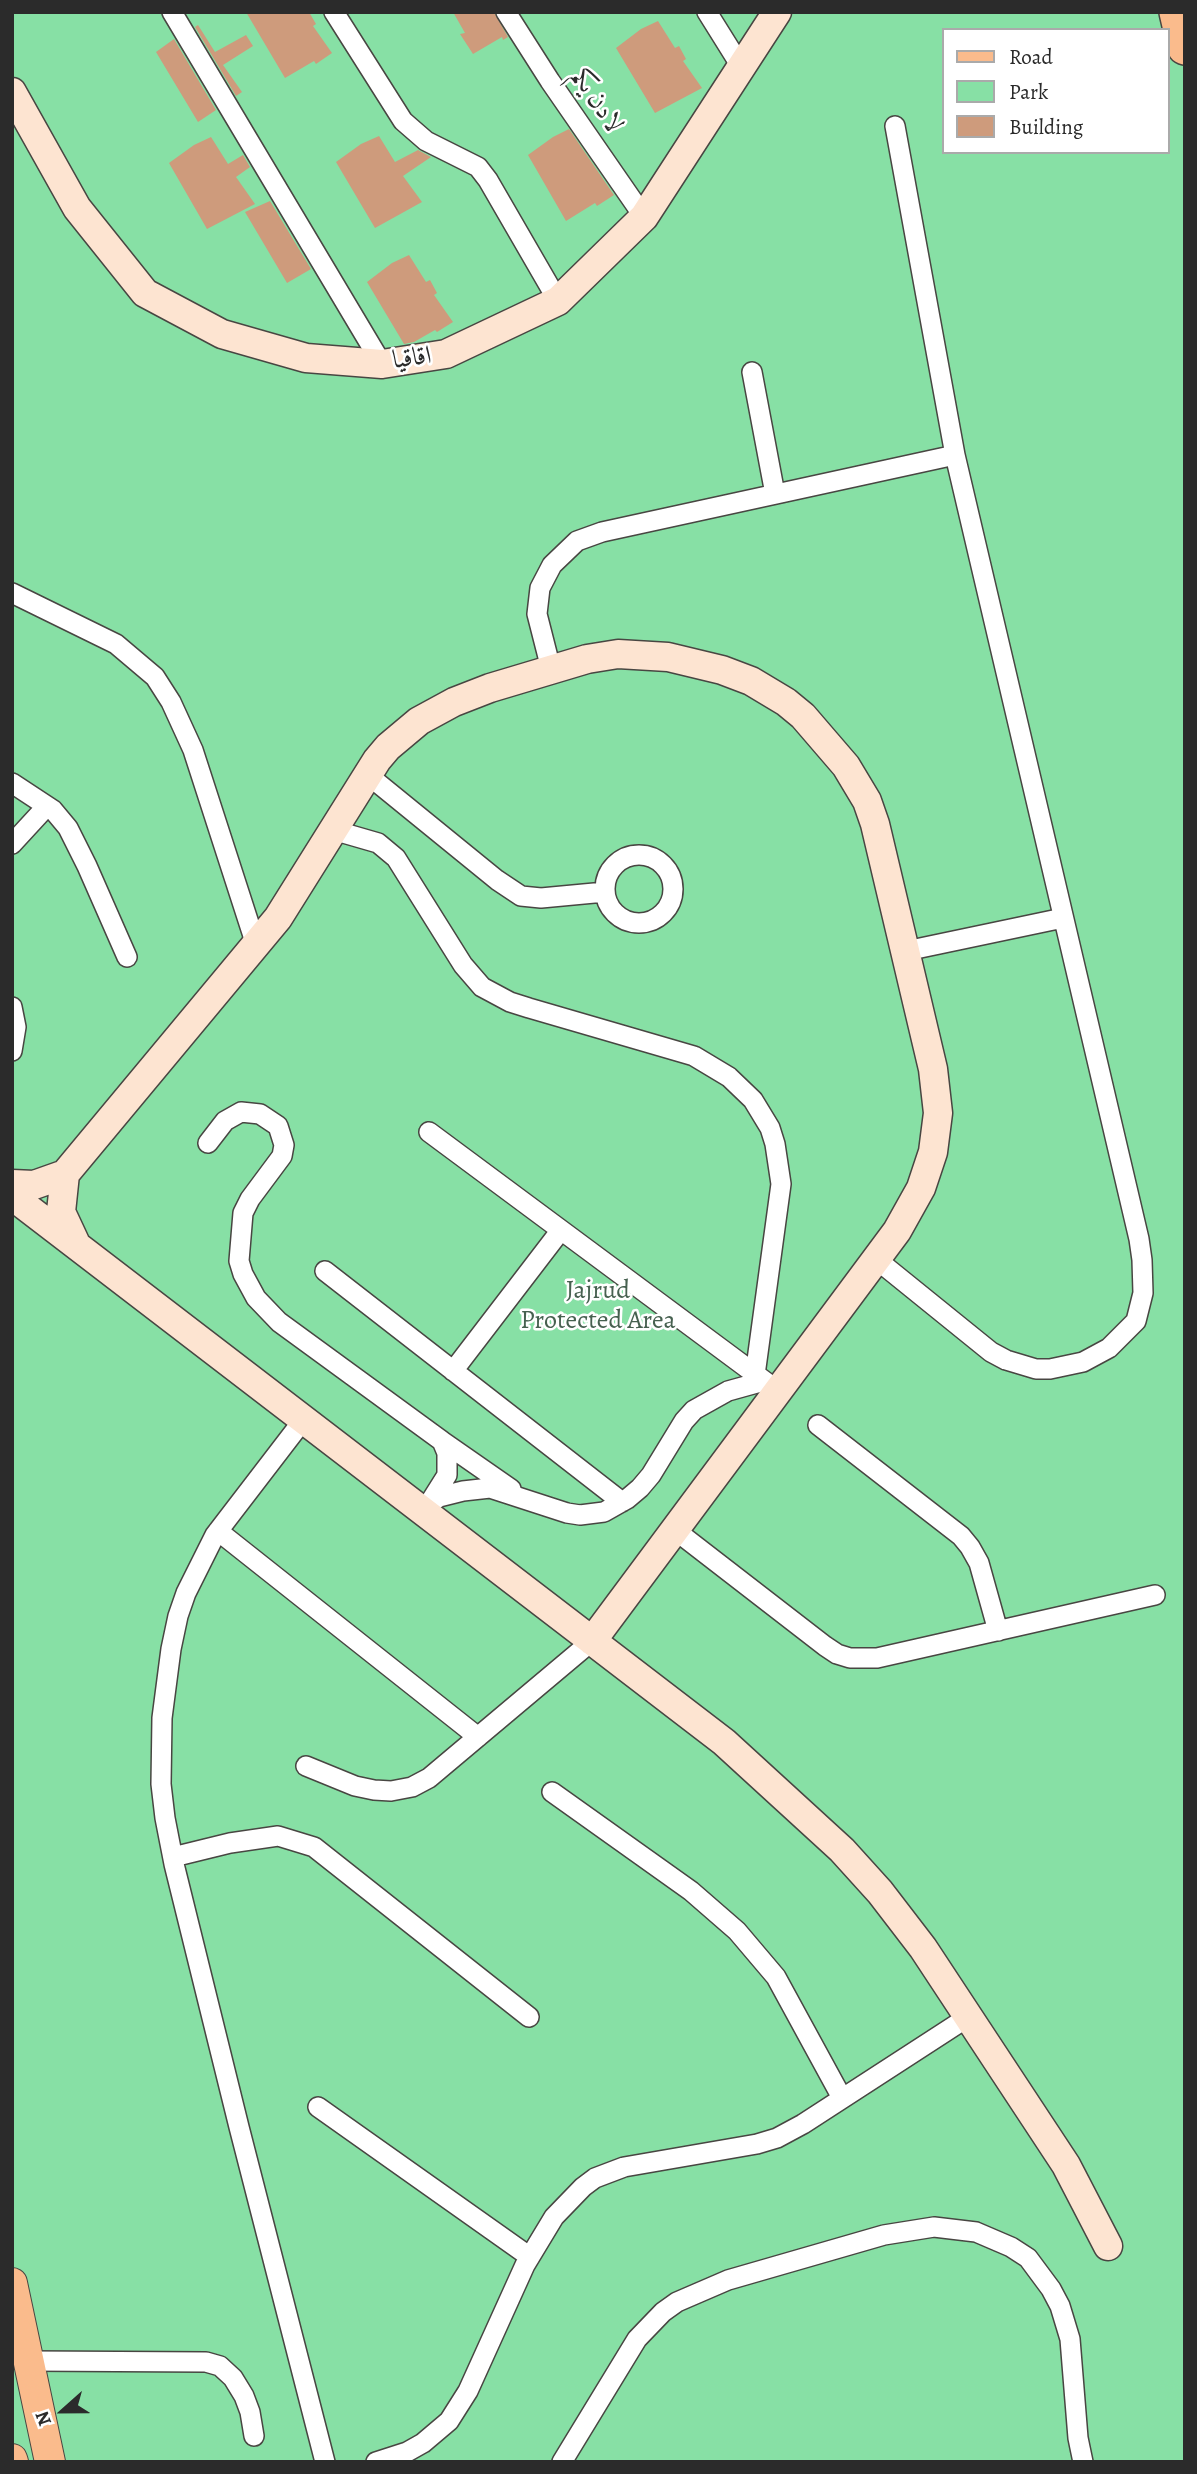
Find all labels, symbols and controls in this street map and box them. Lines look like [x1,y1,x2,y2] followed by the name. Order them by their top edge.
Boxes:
[942,28,1169,154] legend
[1009,43,1053,71] text: Road
[563,63,629,139] street label: لادن یکم
[1009,78,1048,106] text: Park
[1009,113,1083,141] text: Building
[390,341,434,377] street label: اقاقیا
[520,1276,676,1338] park label: Jajrud Protected Area
[28,2376,98,2446] north arrow
[29,2407,58,2430] text: N

